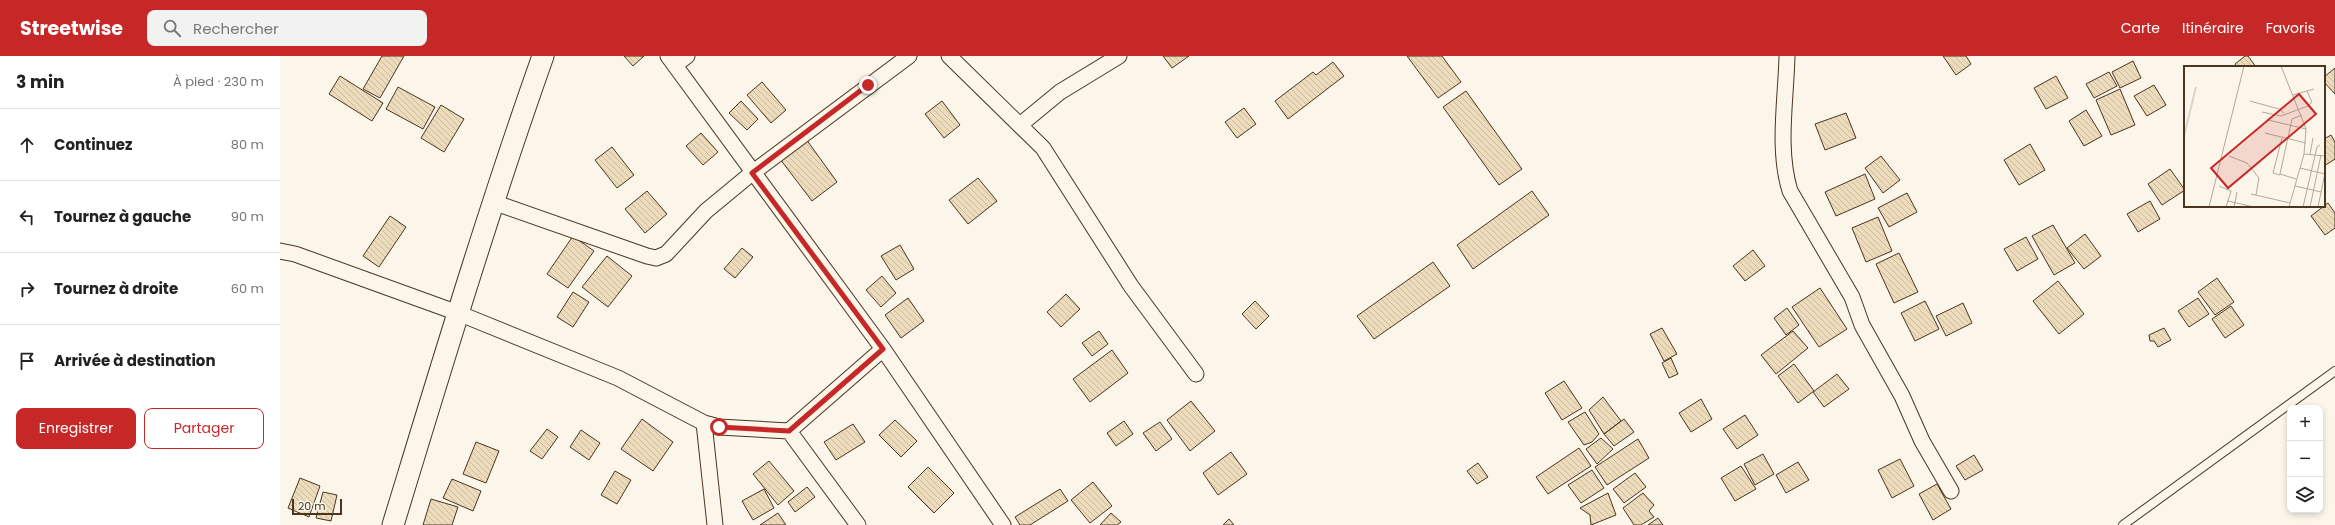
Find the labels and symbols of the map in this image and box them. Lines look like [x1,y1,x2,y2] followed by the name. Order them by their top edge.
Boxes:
[2184,66,2325,207] inset map
[859,76,877,94] route end
[710,418,728,436] route start
[292,497,342,516] scale bar

